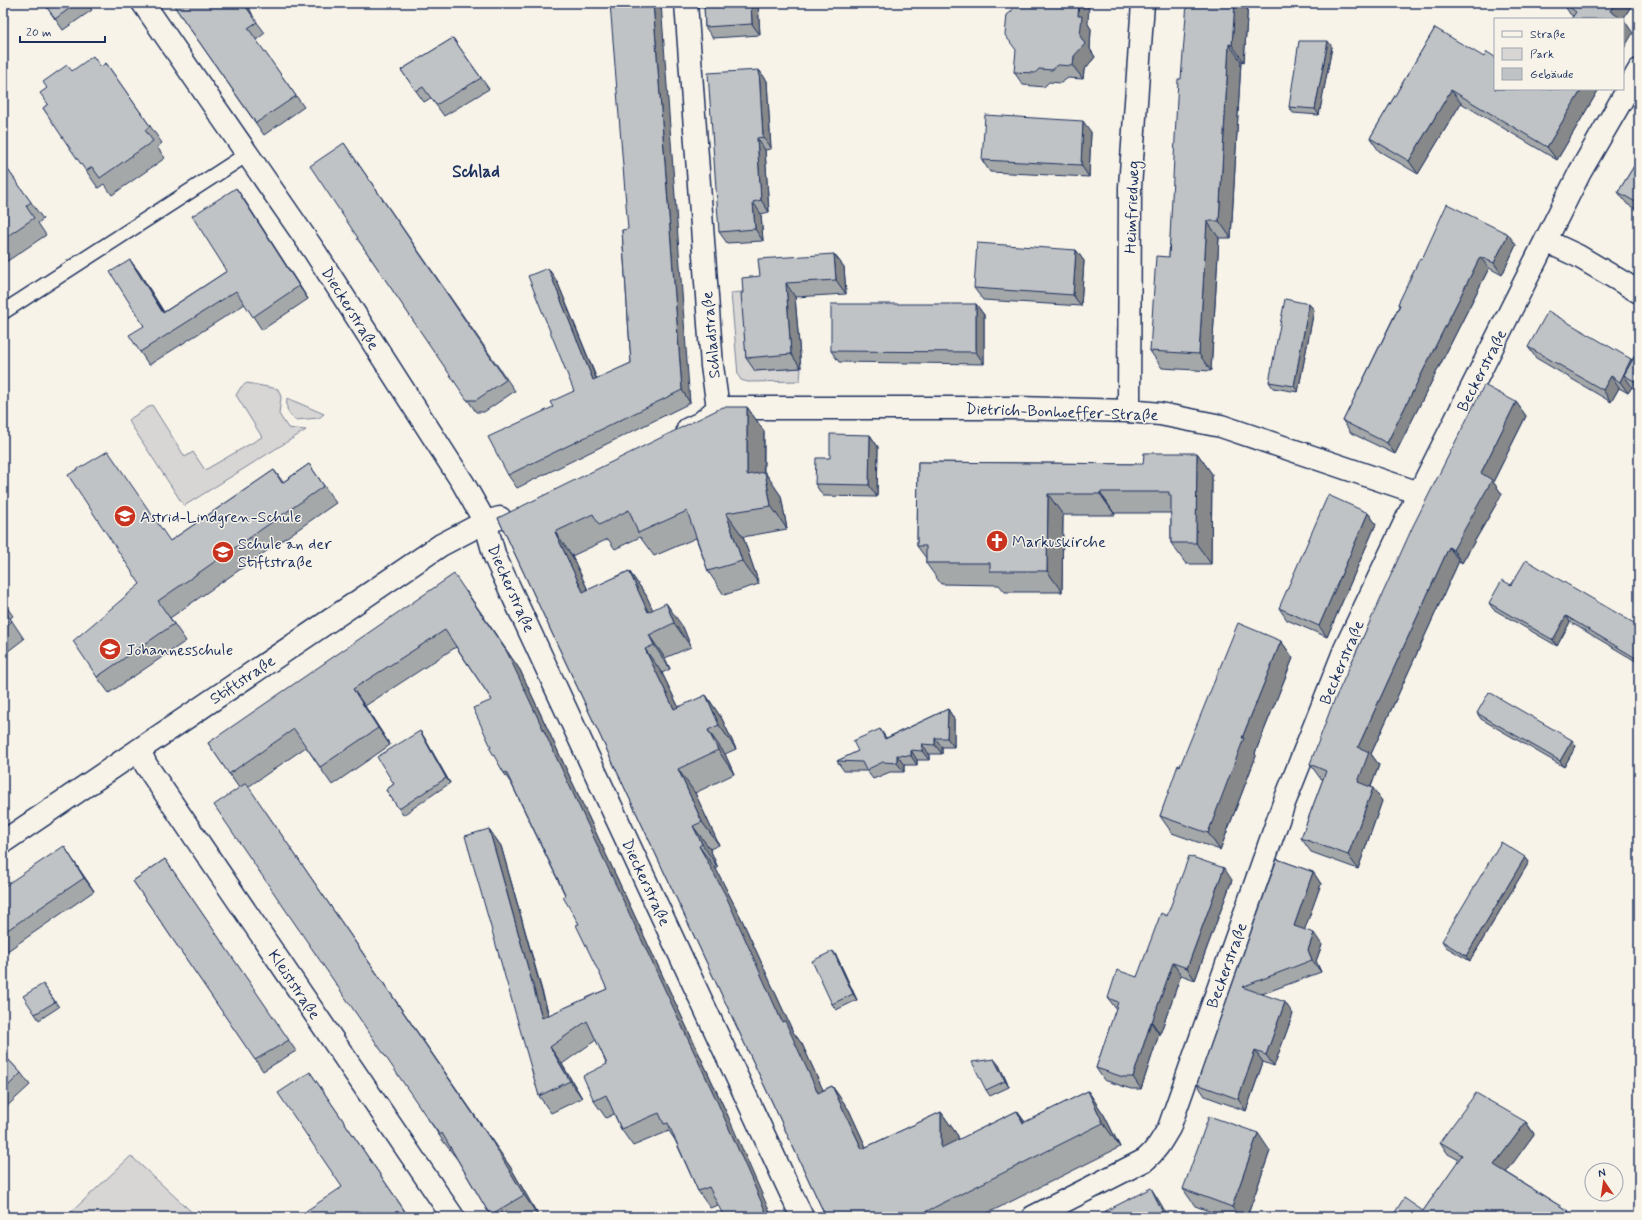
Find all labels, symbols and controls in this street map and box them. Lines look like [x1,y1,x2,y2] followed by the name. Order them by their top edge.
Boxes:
[20,18,105,44] scale bar
[1494,18,1624,90] legend
[26,25,52,41] text: 20 m
[1530,27,1565,43] text: Straße
[1530,47,1554,63] text: Park
[1530,67,1573,83] text: Gebäude
[1120,160,1146,254] street label: Heimfriedweg
[452,161,500,183] district label: Schlad
[316,263,384,354] street label: Dieckerstraße
[697,290,726,379] street label: Schladstraße
[1453,326,1512,416] street label: Beckerstraße
[965,399,1159,426] street label: Dietrich-Bonhoeffer-Straße
[112,503,138,529] school or university icon: Astrid-Lindgren-Schule
[140,507,301,528] place label: Astrid-Lindgren-Schule
[984,528,1010,554] church icon: Markuskirche
[1012,532,1106,553] place label: Markuskirche
[238,534,332,573] place label: Schule an der Stiftstraße
[210,539,236,565] school or university icon: Schule an der Stiftstraße
[482,541,539,636] street label: Dieckerstraße
[1315,617,1370,708] street label: Beckerstraße
[97,636,123,662] school or university icon: Johannesschule
[126,640,233,661] place label: Johannesschule
[206,651,280,710] street label: Stiftstraße
[616,836,675,930] street label: Dieckerstraße
[1202,920,1253,1011] street label: Beckerstraße
[263,946,325,1024] street label: Kleiststraße
[1584,1162,1624,1202] north arrow
[1597,1166,1607,1181] text: N

